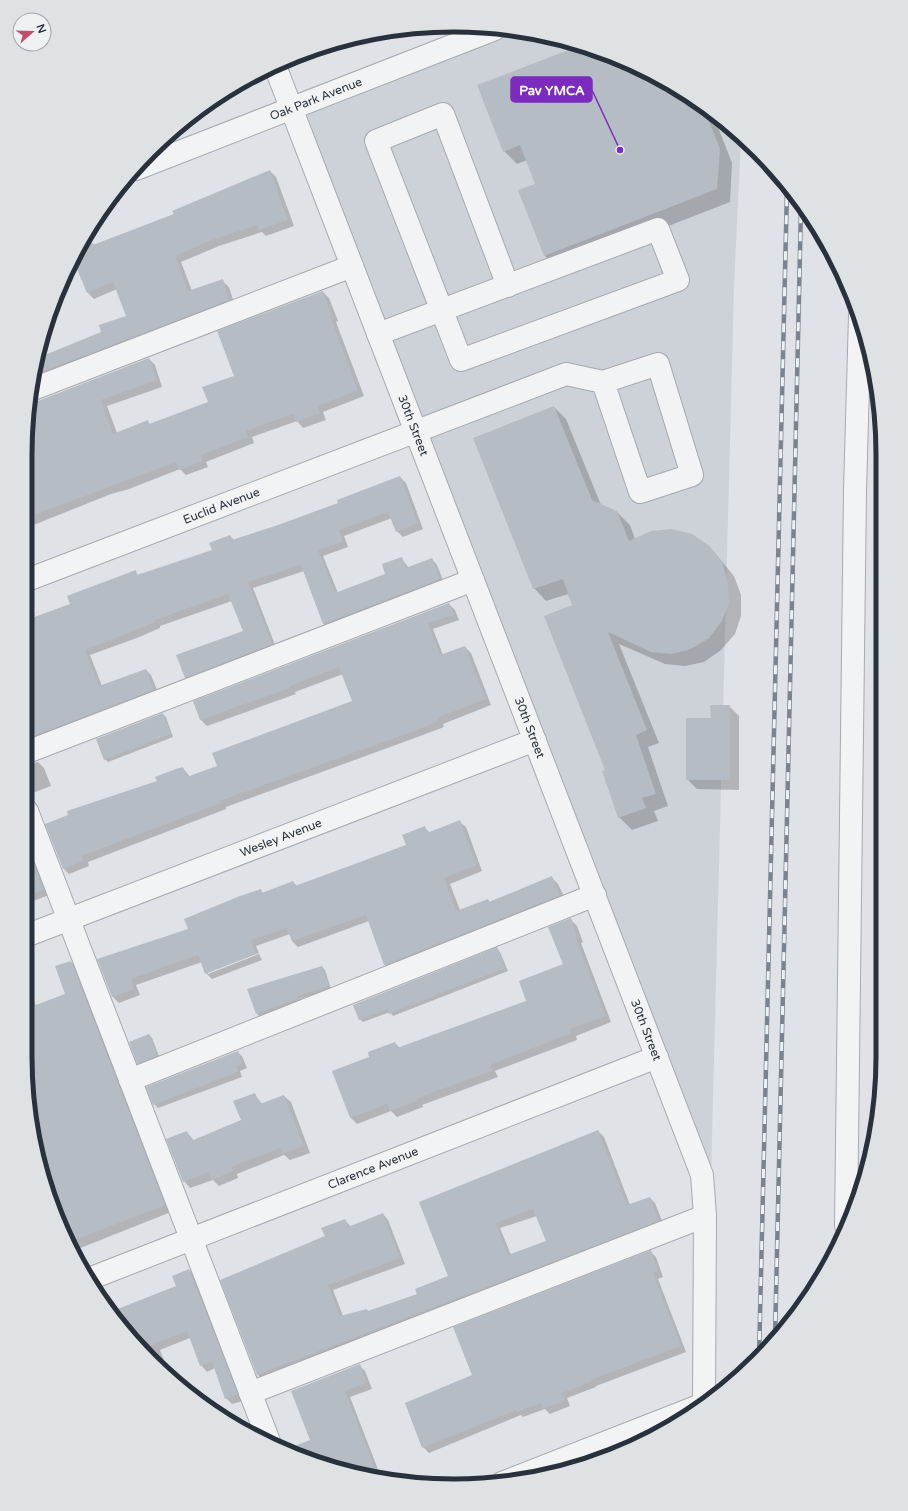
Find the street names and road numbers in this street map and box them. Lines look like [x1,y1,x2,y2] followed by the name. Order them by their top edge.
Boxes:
[268,75,364,123] street label: Oak Park Avenue
[395,393,432,458] street label: 30th Street
[181,485,262,527] street label: Euclid Avenue
[512,695,548,761] street label: 30th Street
[238,816,324,860] street label: Wesley Avenue
[628,997,664,1063] street label: 30th Street
[326,1144,420,1192] street label: Clarence Avenue

